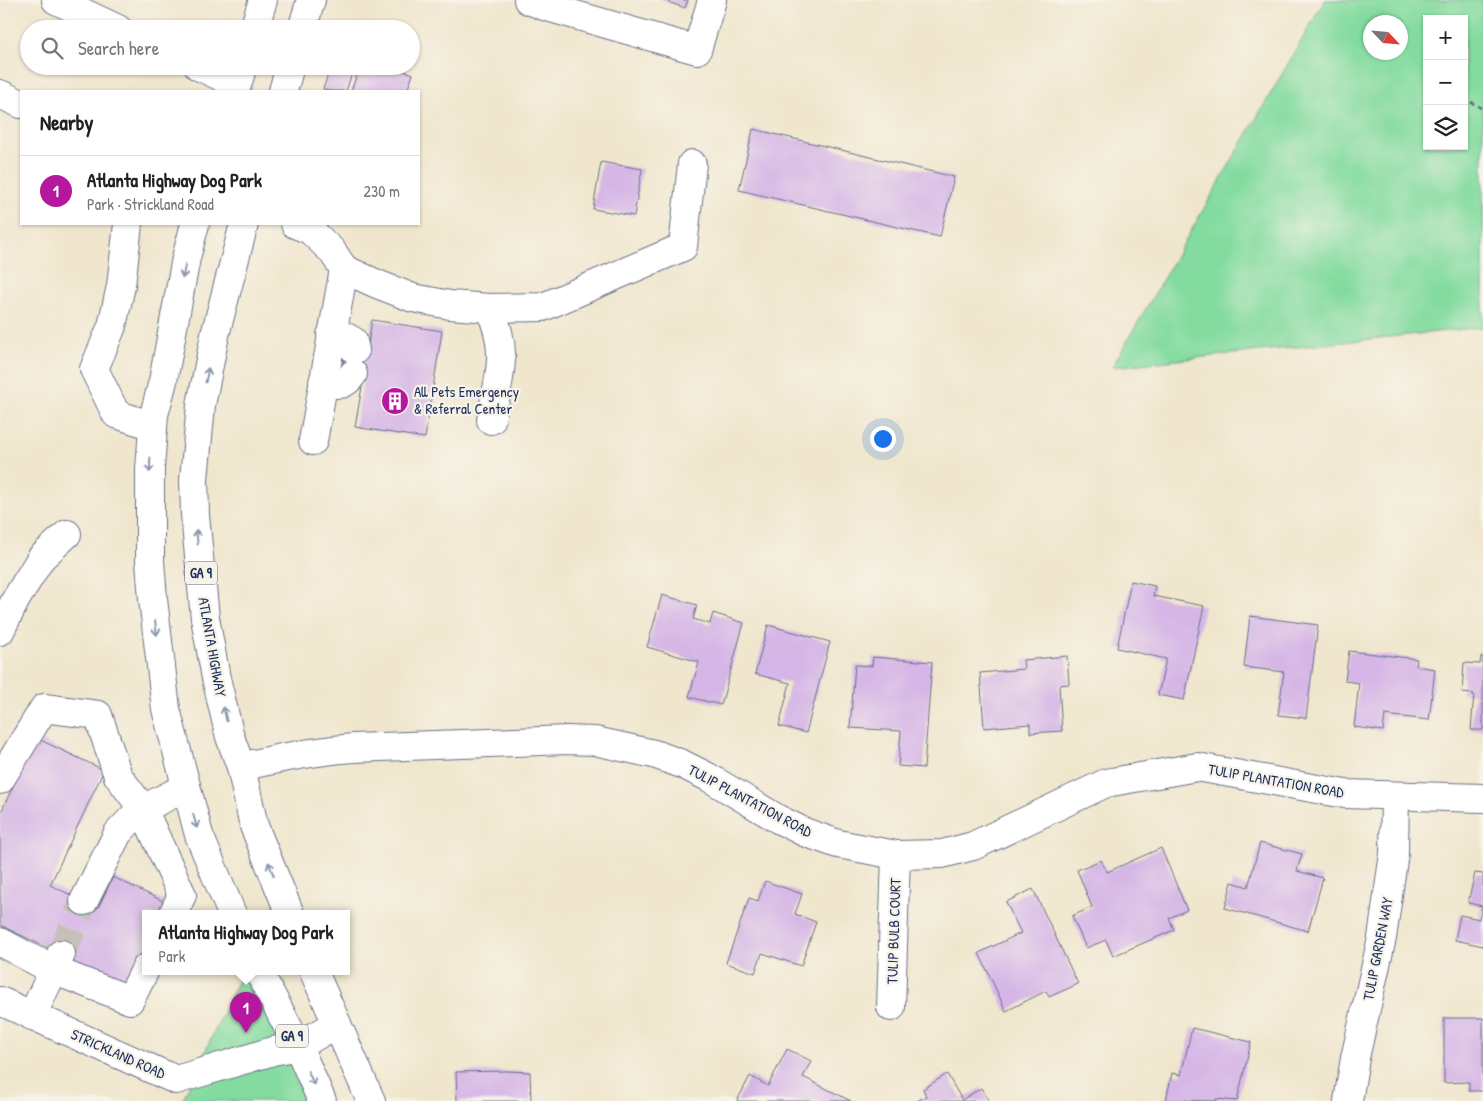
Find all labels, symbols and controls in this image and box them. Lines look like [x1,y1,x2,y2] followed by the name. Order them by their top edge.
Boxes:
[1363,15,1408,60] north arrow
[1423,15,1468,150] map controls
[1423,15,1468,60] button: +
[20,20,420,75] search box
[38,34,66,62] icon: search
[78,35,159,61] text: Search here
[1423,60,1468,105] button: −
[1423,105,1468,150] button: layers
[40,108,93,137] text: Nearby
[87,167,262,193] text: Atlanta Highway Dog Park
[53,180,59,202] text: 1
[364,180,400,202] text: 230 m
[87,193,214,215] text: Park · Strickland Road
[178,263,188,279] one-way arrow
[203,368,213,384] one-way arrow
[414,381,519,419] place label: All Pets Emergency & Referral Center
[380,386,410,416] building icon: All Pets Emergency & Referral Center
[870,426,896,452] your location
[146,457,155,473] one-way arrow
[192,529,202,545] one-way arrow
[185,562,217,584] road number: GA 9
[193,595,232,699] street label: ATLANTA HIGHWAY
[151,619,161,635] one-way arrow
[220,706,229,722] one-way arrow
[1207,758,1346,803] street label: TULIP PLANTATION ROAD
[685,759,817,842] street label: TULIP PLANTATION ROAD
[191,812,201,828] one-way arrow
[266,862,276,877] one-way arrow
[881,877,906,984] street label: TULIP BULB COURT
[1357,895,1398,1002] street label: TULIP GARDEN WAY
[142,910,350,975] popup
[159,919,333,945] text: Atlanta Highway Dog Park
[159,945,185,967] text: Park
[230,992,262,1033] pin: 1
[68,1023,170,1084] street label: STRICKLAND ROAD
[276,1024,308,1048] road number: GA 9
[307,1070,317,1085] one-way arrow

